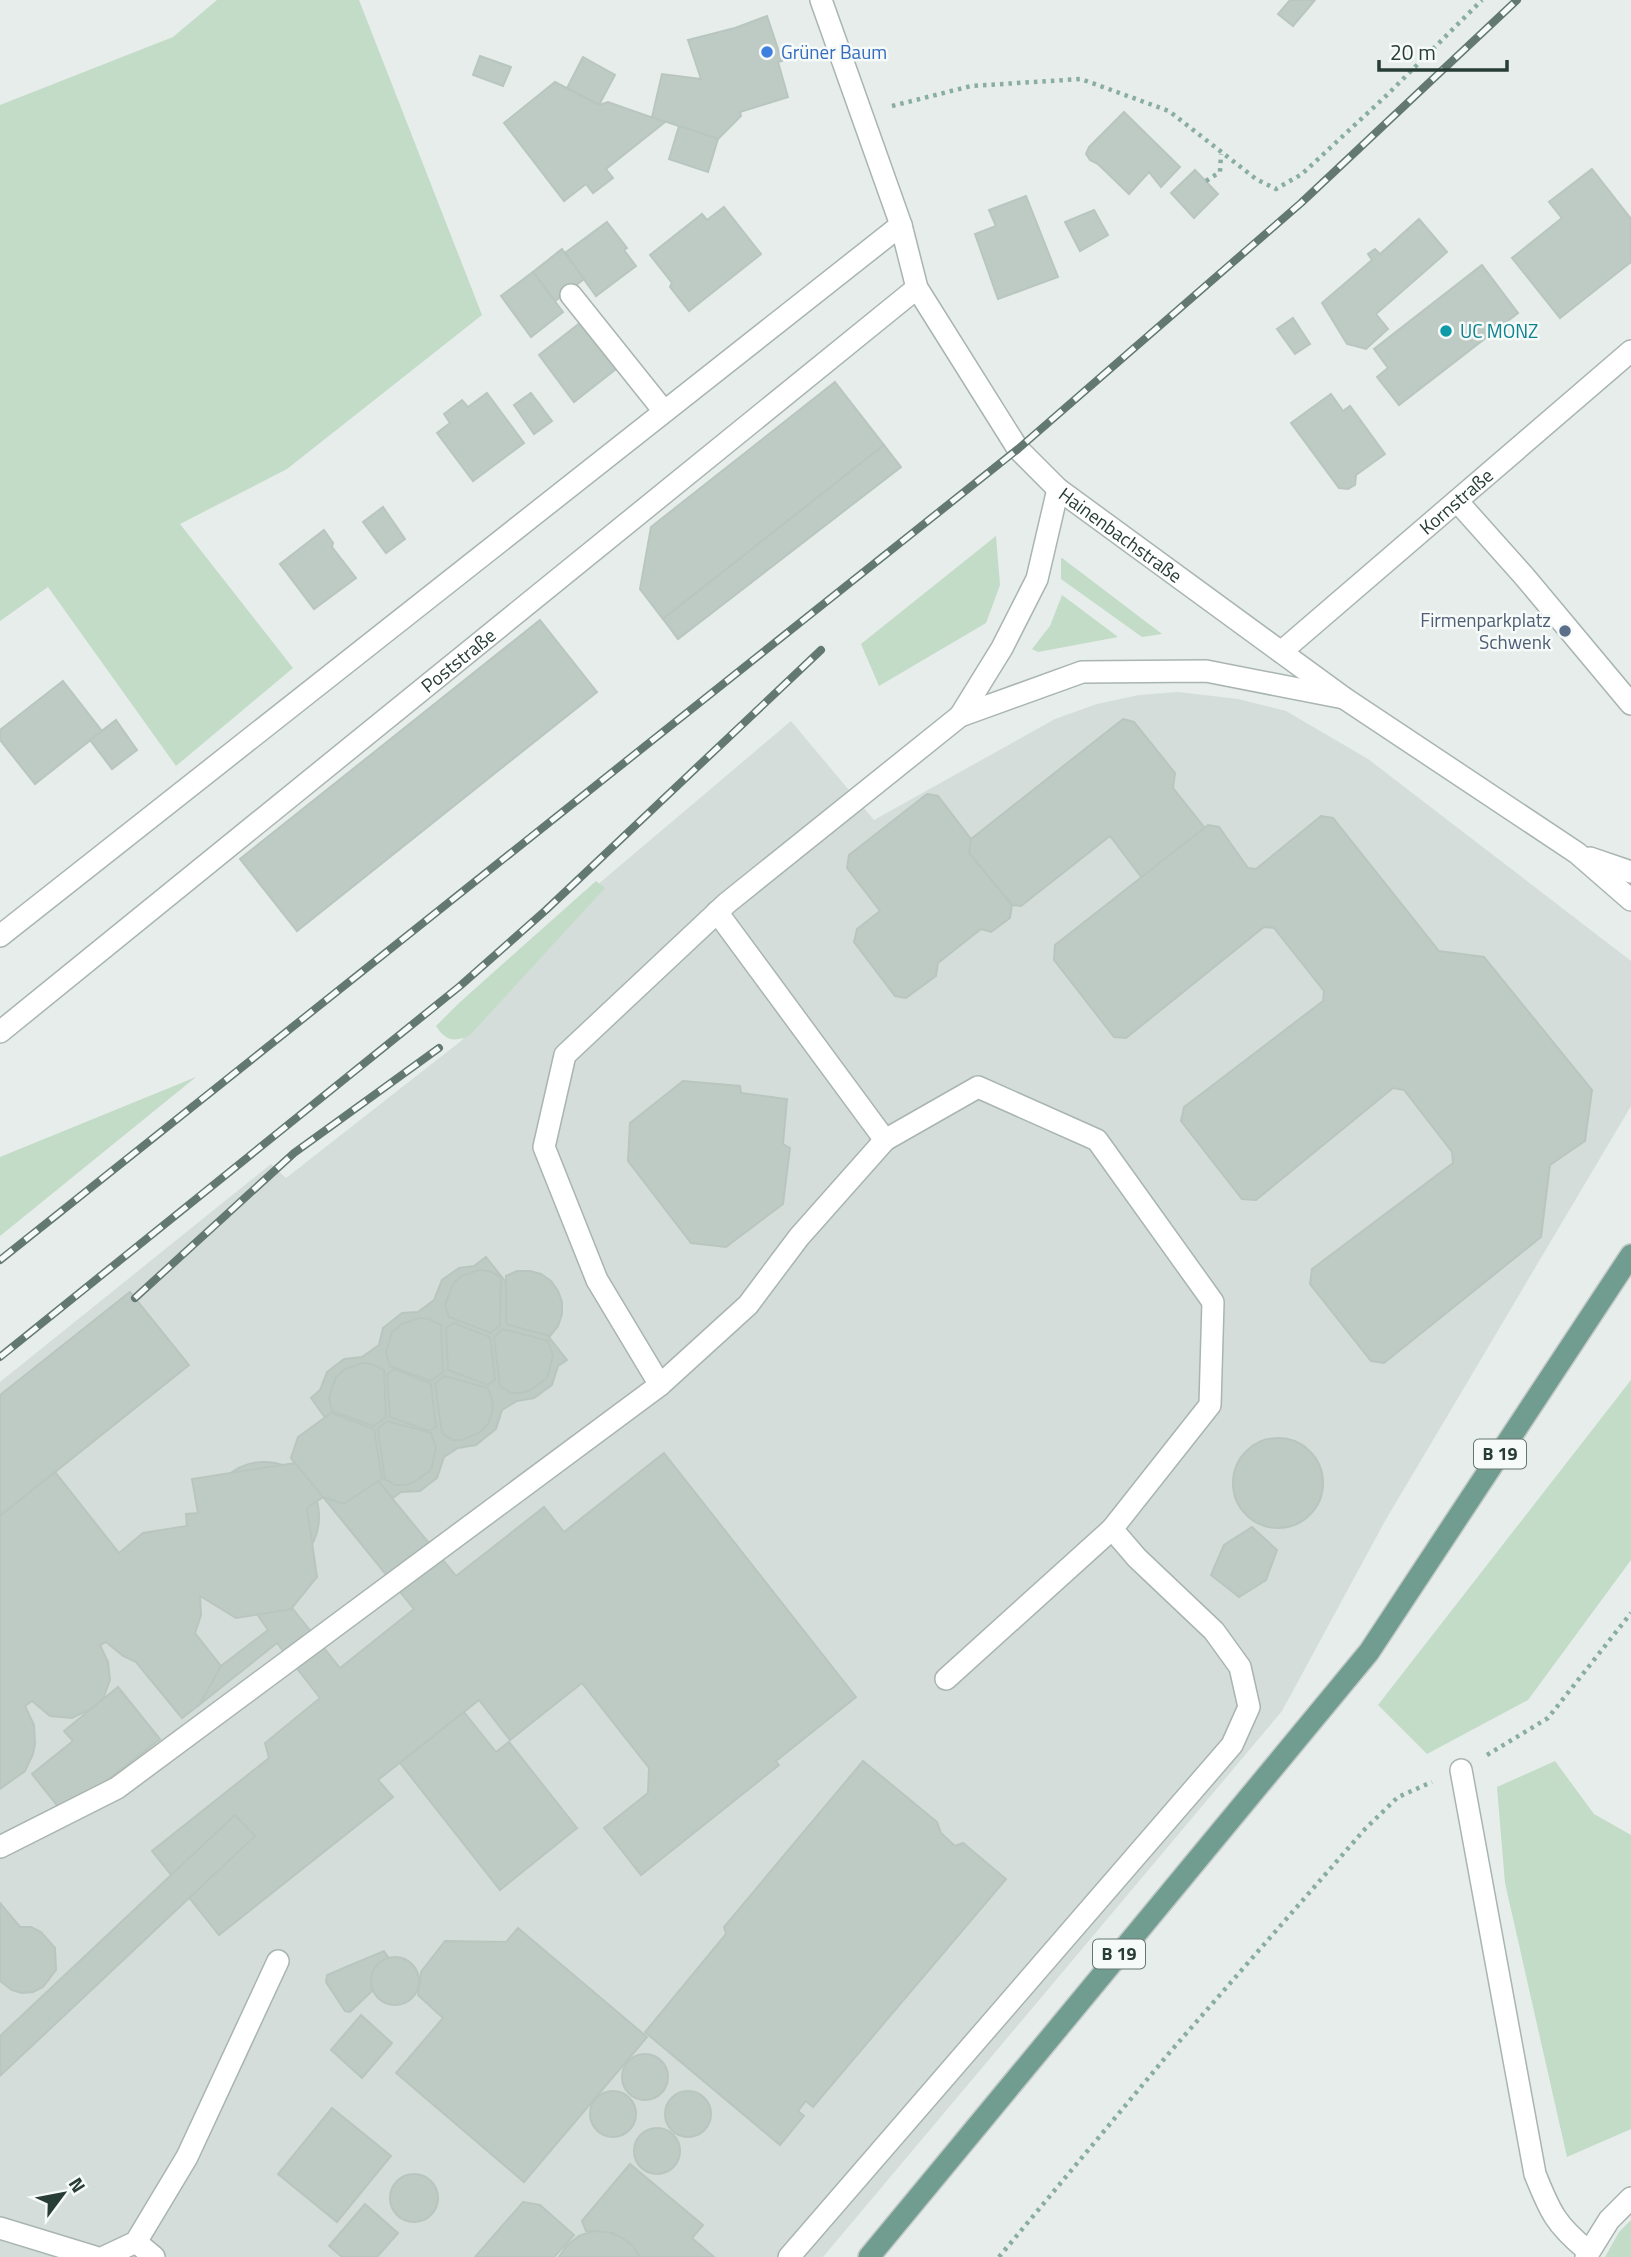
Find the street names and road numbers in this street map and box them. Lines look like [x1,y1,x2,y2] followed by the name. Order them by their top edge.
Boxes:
[1412,461,1499,541] street label: Kornstraße
[1053,479,1189,589] street label: Hainenbachstraße
[414,621,502,699] street label: Poststraße
[1474,1440,1526,1469] road number: B 19
[1093,1940,1145,1968] road number: B 19

